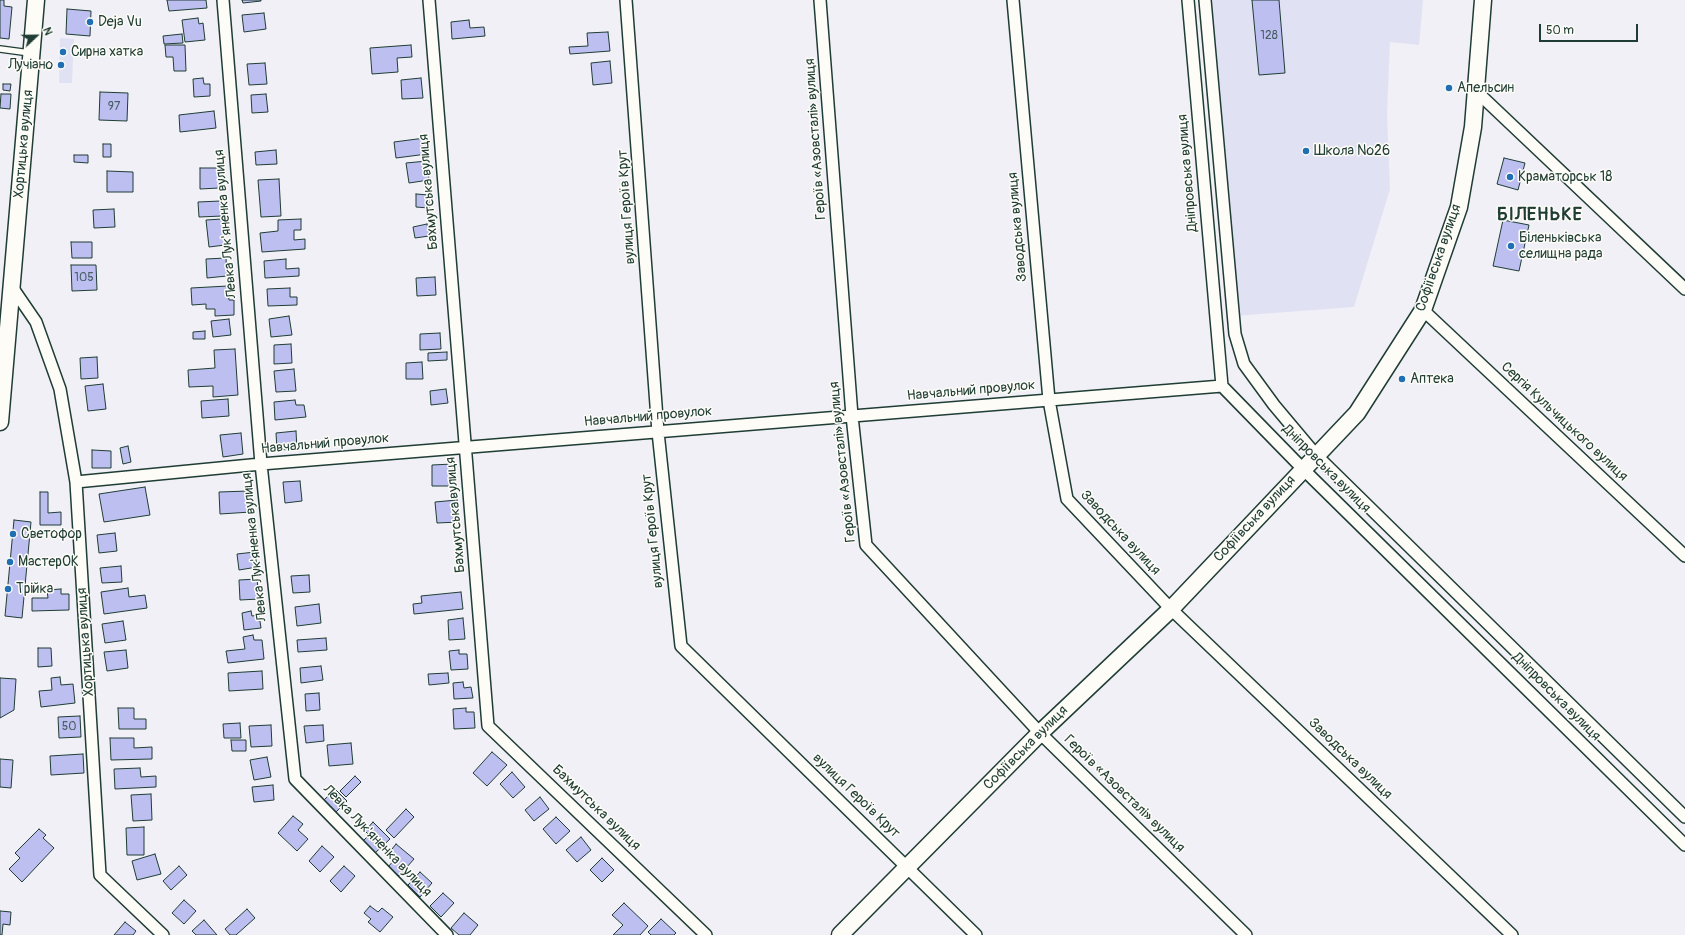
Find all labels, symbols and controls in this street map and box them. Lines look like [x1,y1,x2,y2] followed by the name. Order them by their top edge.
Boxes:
[98,14,142,30] place label: Deja Vu
[16,16,56,56] north arrow
[1541,16,1640,42] scale bar
[85,17,95,27] marker: Deja Vu
[1546,23,1574,38] text: 50 m
[40,25,55,37] text: N
[1260,29,1278,43] house number: 128
[71,44,143,60] place label: Сирна хатка
[58,47,68,57] marker: Сирна хатка
[8,57,53,73] place label: Лучіано
[802,58,830,220] street label: Героїв «Азовсталі» вулиця
[56,60,66,70] marker: Лучіано
[1457,80,1514,96] place label: Апельсин
[1444,83,1454,93] marker: Апельсин
[11,89,37,199] street label: Хортицька вулиця
[108,100,120,114] house number: 97
[1174,113,1202,233] street label: Дніпровська вулиця
[416,133,442,251] street label: Бахмутська вулиця
[1314,143,1390,159] place label: Школа №26
[1301,146,1311,156] marker: Школа №26
[211,149,241,299] street label: Левка Лук'яненка вулиця
[615,149,639,265] street label: вулиця Героїв Крут
[1518,169,1612,185] place label: Краматорськ 18
[1005,172,1031,282] street label: Заводська вулиця
[1505,172,1515,182] marker: Краматорськ 18
[1413,202,1465,314] street label: Софіївська вулиця
[1497,204,1583,226] district label: БІЛЕНЬКЕ
[1519,230,1602,262] place label: Біленьківська селищна рада
[1506,241,1516,251] marker: Біленьківська селищна рада
[74,271,94,285] house number: 105
[1497,359,1631,485] street label: Сергія Кульчицького вулиця
[1410,371,1454,387] place label: Аптека
[1397,374,1407,384] marker: Аптека
[906,377,1036,405] street label: Навчальний провулок
[826,381,860,543] street label: Героїв «Азовсталі» вулиця
[583,403,713,431] street label: Навчальний провулок
[1278,421,1374,517] street label: Дніпровська вулиця
[260,430,390,458] street label: Навчальний провулок
[443,456,469,574] street label: Бахмутська вулиця
[239,472,271,622] street label: Левка Лук'яненка вулиця
[1211,472,1299,566] street label: Софіївська вулиця
[639,473,667,589] street label: вулиця Героїв Крут
[1076,487,1164,579] street label: Заводська вулиця
[21,526,82,542] place label: Светофор
[8,529,18,539] marker: Светофор
[18,554,79,570] place label: МастерОК
[5,557,15,567] marker: МастерОК
[16,581,53,597] place label: Трійка
[3,584,13,594] marker: Трійка
[74,587,98,697] street label: Хортицька вулиця
[1508,649,1604,745] street label: Дніпровська вулиця
[980,702,1072,794] street label: Софіївська вулиця
[1305,715,1395,803] street label: Заводська вулиця
[62,720,76,734] house number: 50
[1060,732,1188,856] street label: Героїв «Азовсталі» вулиця
[809,750,903,842] street label: вулиця Героїв Крут
[548,762,644,854] street label: Бахмутська вулиця
[319,781,435,901] street label: Левка Лук'яненка вулиця

